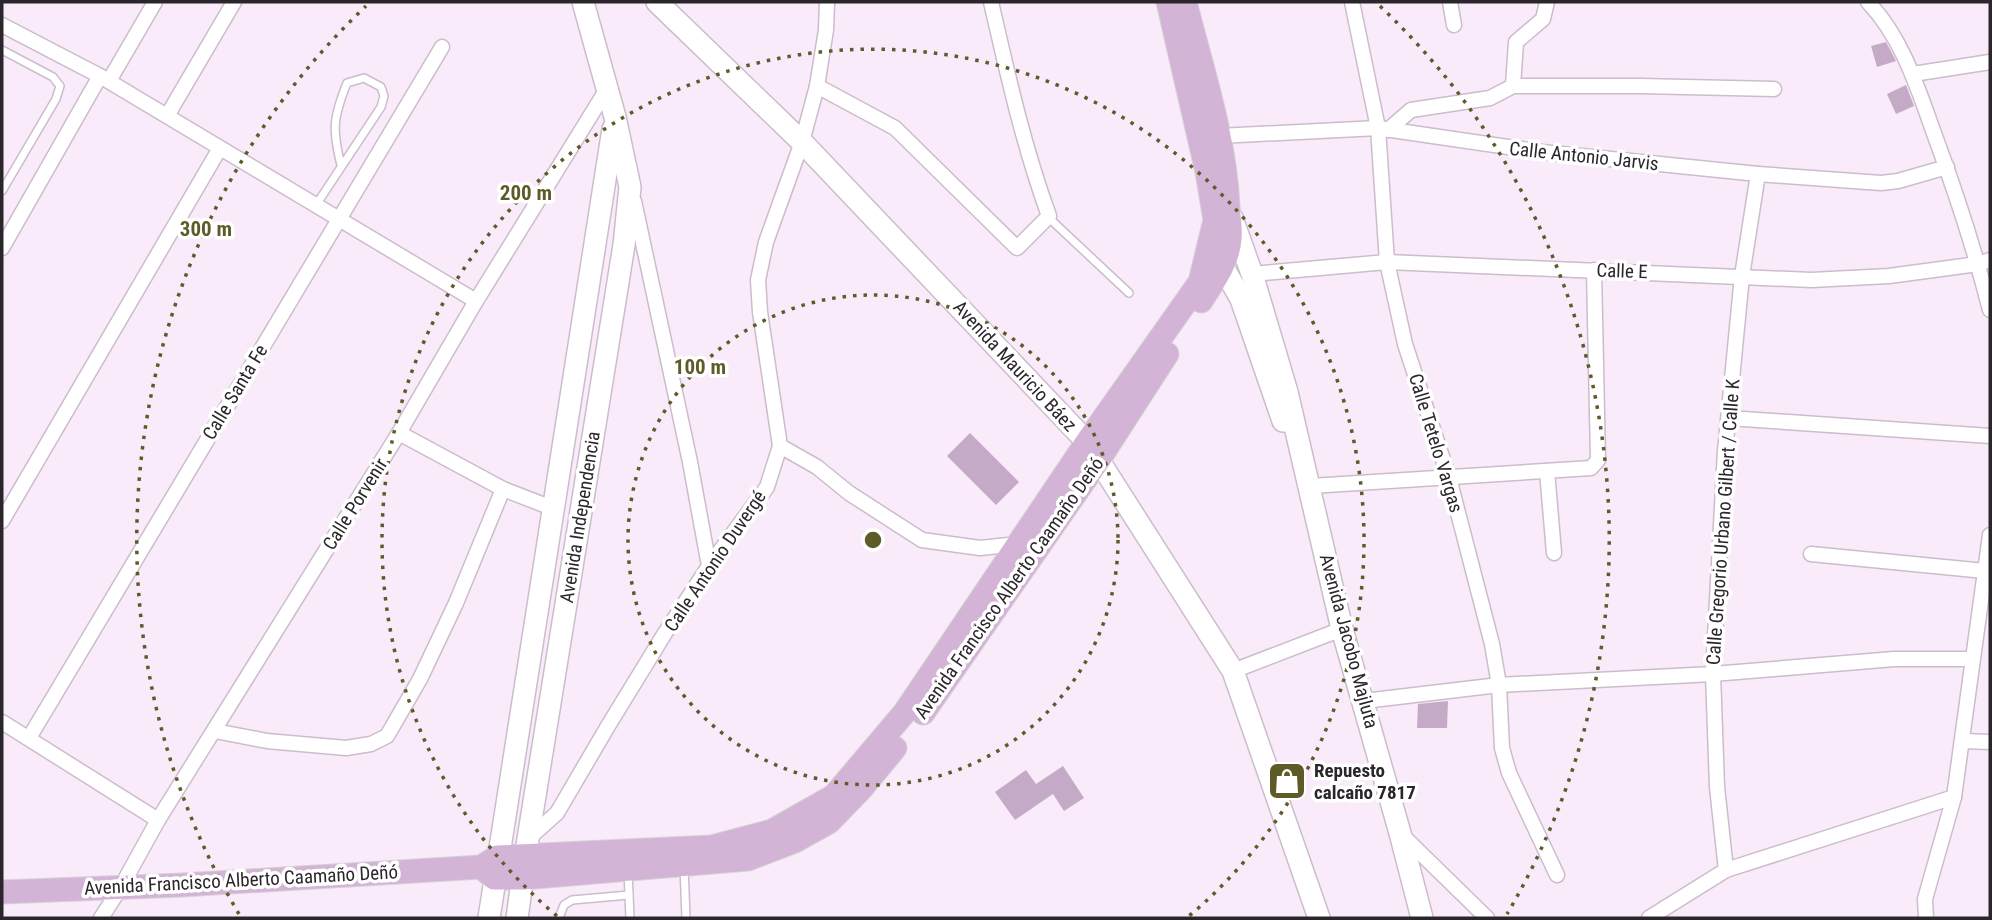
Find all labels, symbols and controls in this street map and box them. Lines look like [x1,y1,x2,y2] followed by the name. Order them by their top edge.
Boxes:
[1508,137,1660,175] street label: Calle Antonio Jarvis
[500,181,552,205] text: 200 m
[180,217,232,241] text: 300 m
[1596,259,1648,283] street label: Calle E
[948,296,1082,436] street label: Avenida Mauricio Báez
[198,340,272,444] street label: Calle Santa Fe
[674,355,726,379] text: 100 m
[1404,371,1468,515] street label: Calle Tetelo Vargas
[1702,378,1745,666] street label: Calle Gregorio Urbano Gilbert / Calle K
[555,430,605,604] street label: Avenida Independencia
[909,453,1109,723] street label: Avenida Francisco Alberto Caamaño Deñó
[318,454,392,554] street label: Calle Porvenir
[659,486,771,636] street label: Calle Antonio Duvergé
[861,528,885,552] centre of rings
[1315,551,1383,731] street label: Avenida Jacobo Majluta
[1314,759,1416,804] place label: Repuesto calcaño 7817
[1266,760,1308,802] shop icon: Repuesto calcaño 7817
[84,860,398,900] street label: Avenida Francisco Alberto Caamaño Deñó

